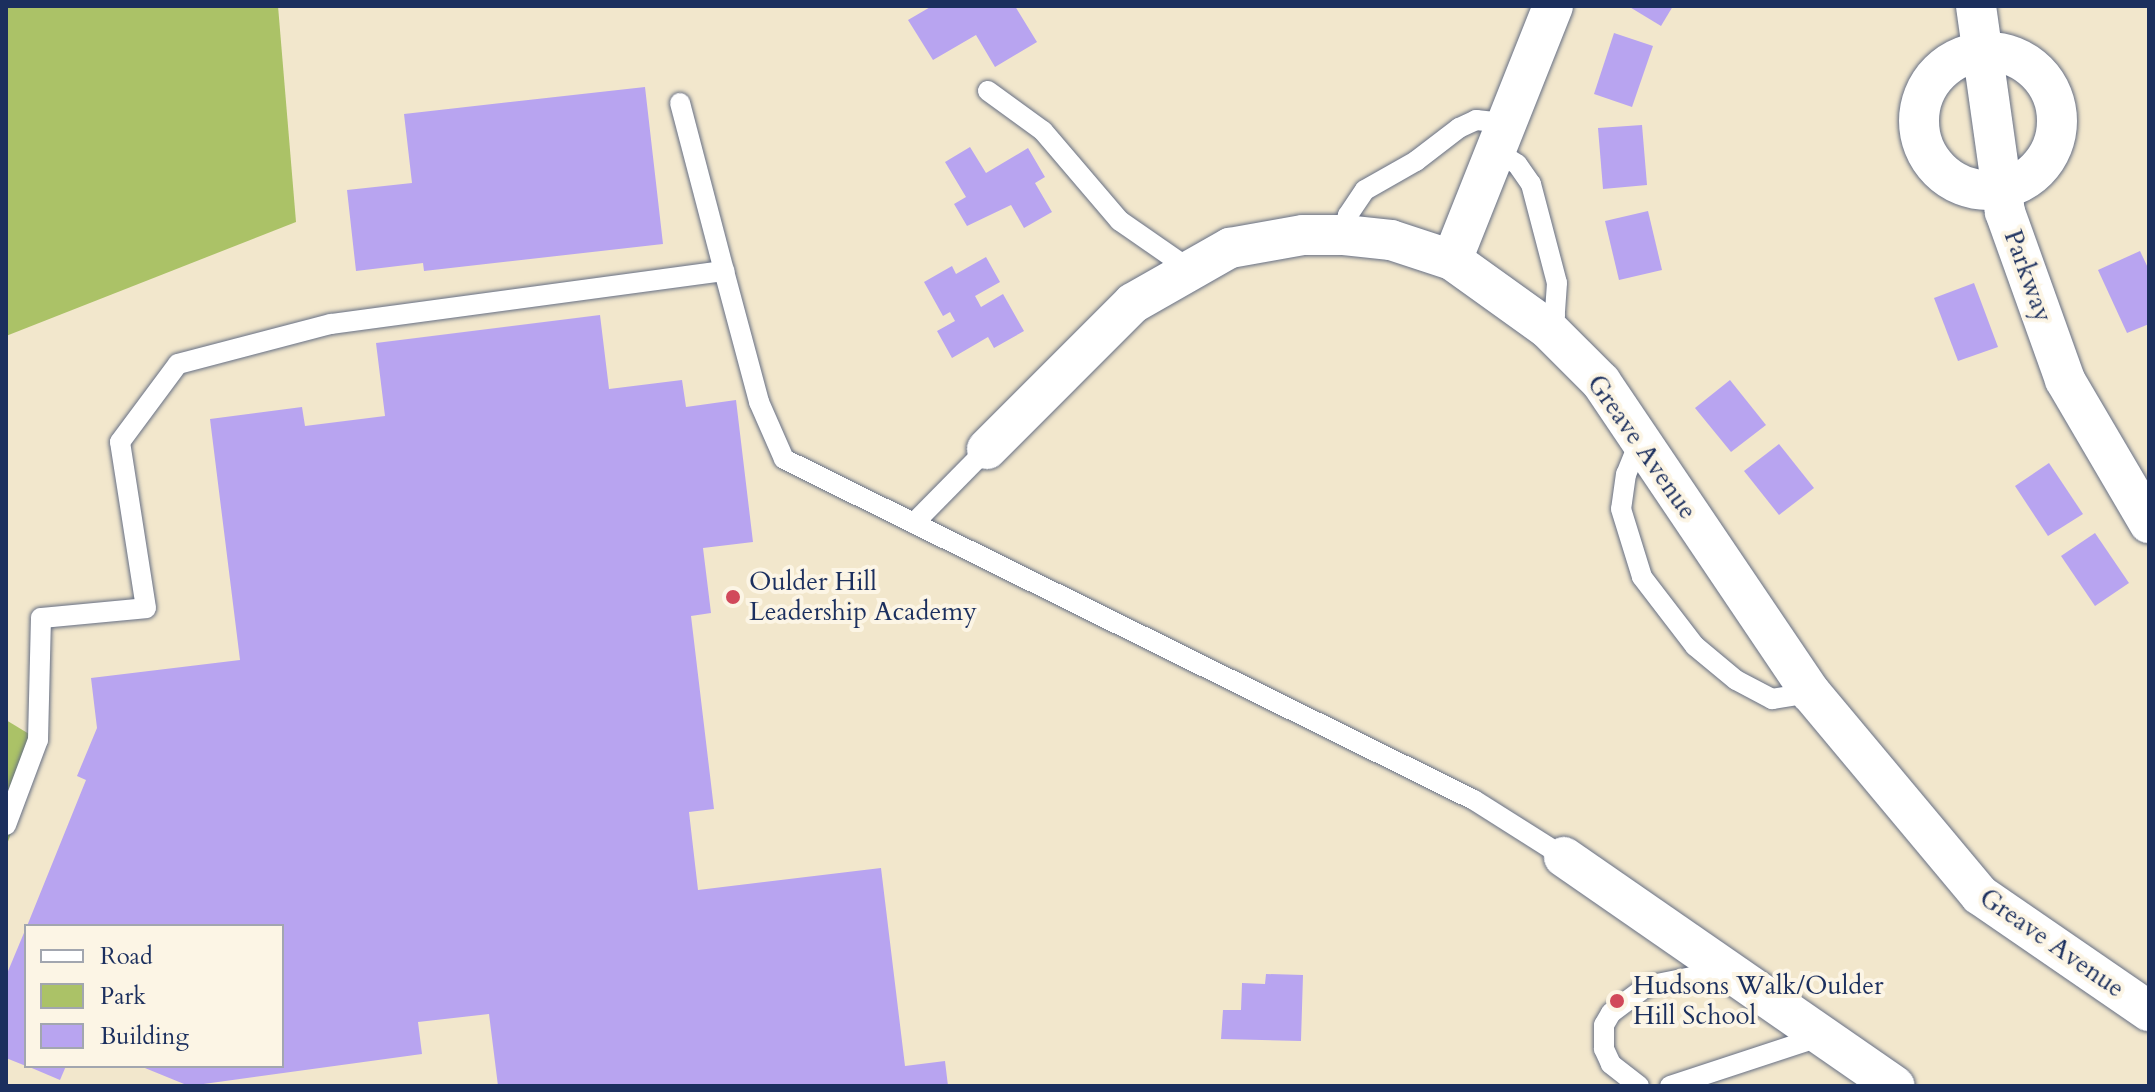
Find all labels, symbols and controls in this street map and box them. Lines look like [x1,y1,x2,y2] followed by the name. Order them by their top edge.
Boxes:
[1997,226,2059,326] street label: Parkway
[1581,369,1703,525] street label: Greave Avenue
[749,566,977,628] place label: Oulder Hill Leadership Academy
[724,588,742,606] marker: Oulder Hill Leadership Academy
[1974,882,2130,1004] street label: Greave Avenue
[24,924,284,1068] legend
[100,940,153,973] text: Road
[1633,970,1883,1032] place label: Hudsons Walk/Oulder Hill School
[100,980,146,1013] text: Park
[1608,992,1626,1010] marker: Hudsons Walk/Oulder Hill School
[100,1020,189,1053] text: Building

